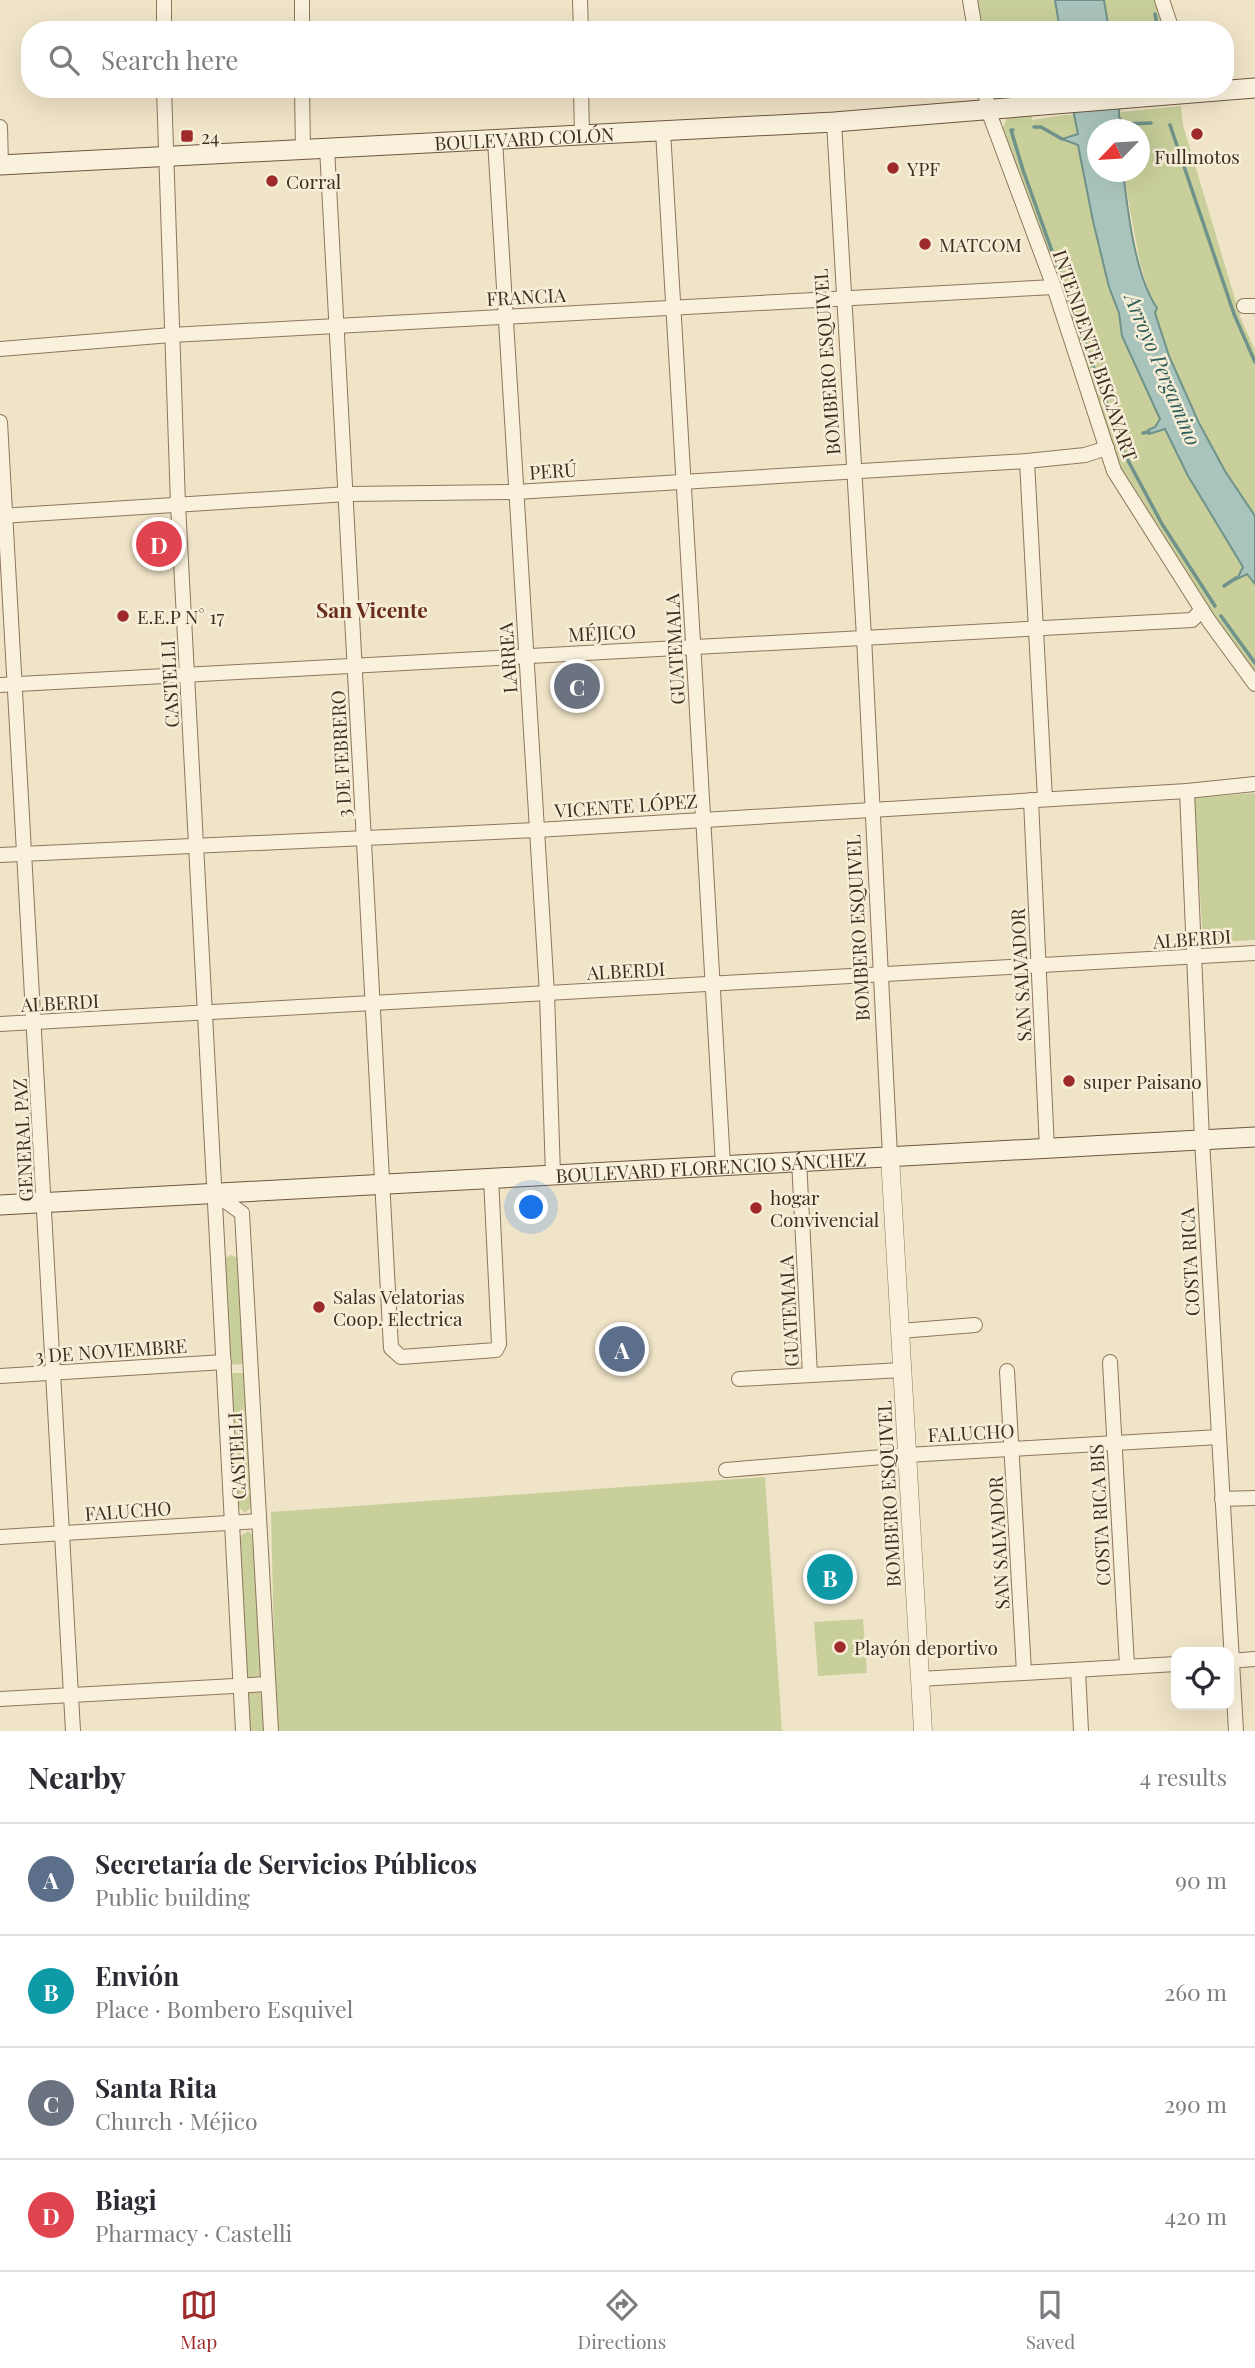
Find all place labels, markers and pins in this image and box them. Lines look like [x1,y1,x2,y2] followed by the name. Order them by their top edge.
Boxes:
[201,123,220,149] place label: 24
[1189,126,1205,142] marker: Fullmotos
[179,128,195,144] marker: 24
[1154,143,1240,169] place label: Fullmotos
[906,155,940,181] place label: YPF
[885,160,901,176] marker: YPF
[286,168,342,194] place label: Corral
[264,173,280,189] marker: Corral
[939,231,1022,257] place label: MATCOM
[917,236,933,252] marker: MATCOM
[136,518,182,570] pin: D
[137,603,225,629] place label: E.E.P N° 17
[115,608,131,624] marker: E.E.P N° 17
[554,660,600,712] pin: C
[1083,1068,1202,1094] place label: super Paisano
[1061,1073,1077,1089] marker: super Paisano
[770,1184,880,1232] place label: hogar Convivencial
[748,1200,764,1216] marker: hogar Convivencial
[333,1283,465,1331] place label: Salas Velatorias Coop. Electrica
[311,1299,327,1315] marker: Salas Velatorias Coop. Electrica
[599,1323,645,1375] pin: A
[807,1551,853,1603] pin: B
[854,1634,998,1660] place label: Playón deportivo
[832,1639,848,1655] marker: Playón deportivo

